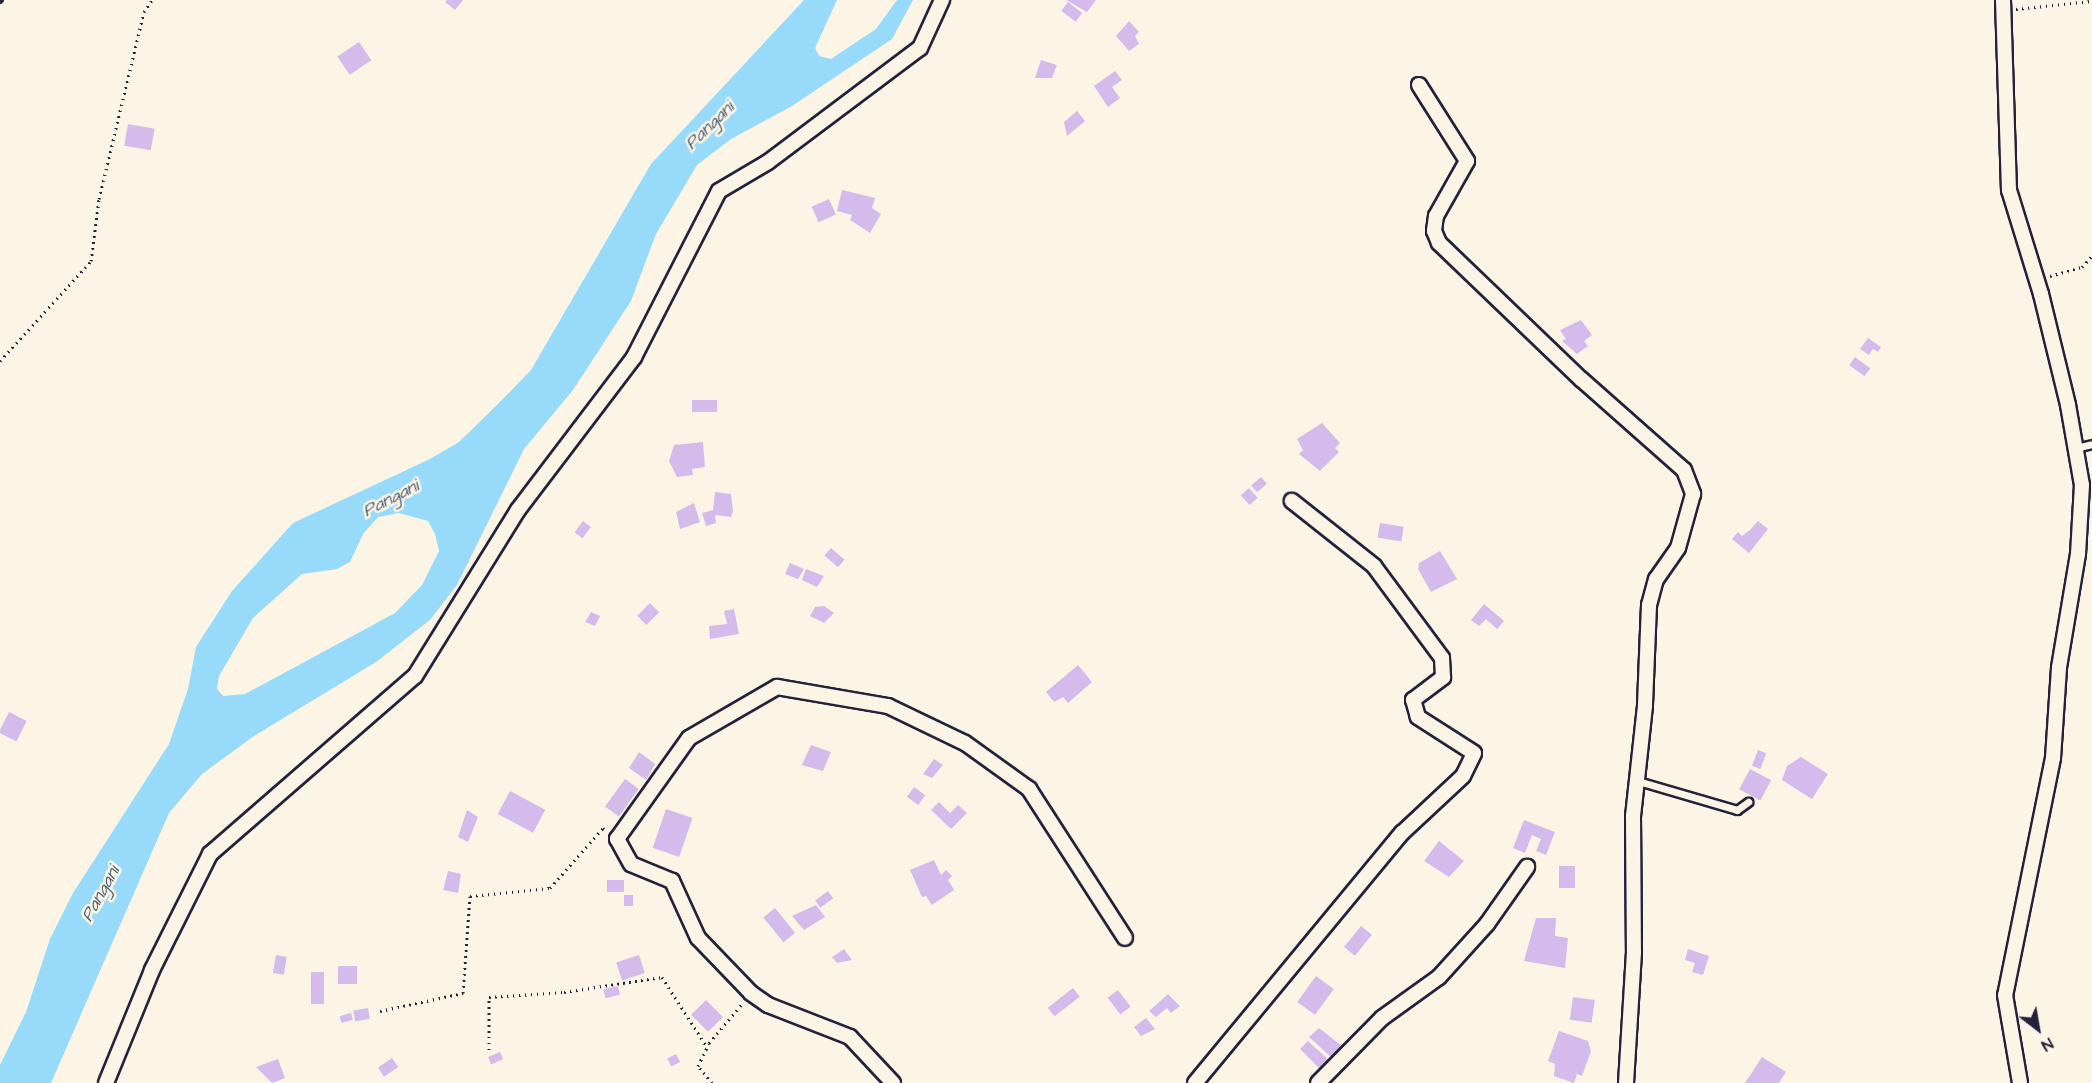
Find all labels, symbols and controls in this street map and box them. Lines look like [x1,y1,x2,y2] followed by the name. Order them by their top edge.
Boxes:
[681,97,739,155] water label: Pangani
[359,476,423,522] water label: Pangani
[77,863,125,925] water label: Pangani
[2008,999,2068,1059] north arrow
[2037,1032,2057,1056] text: N

